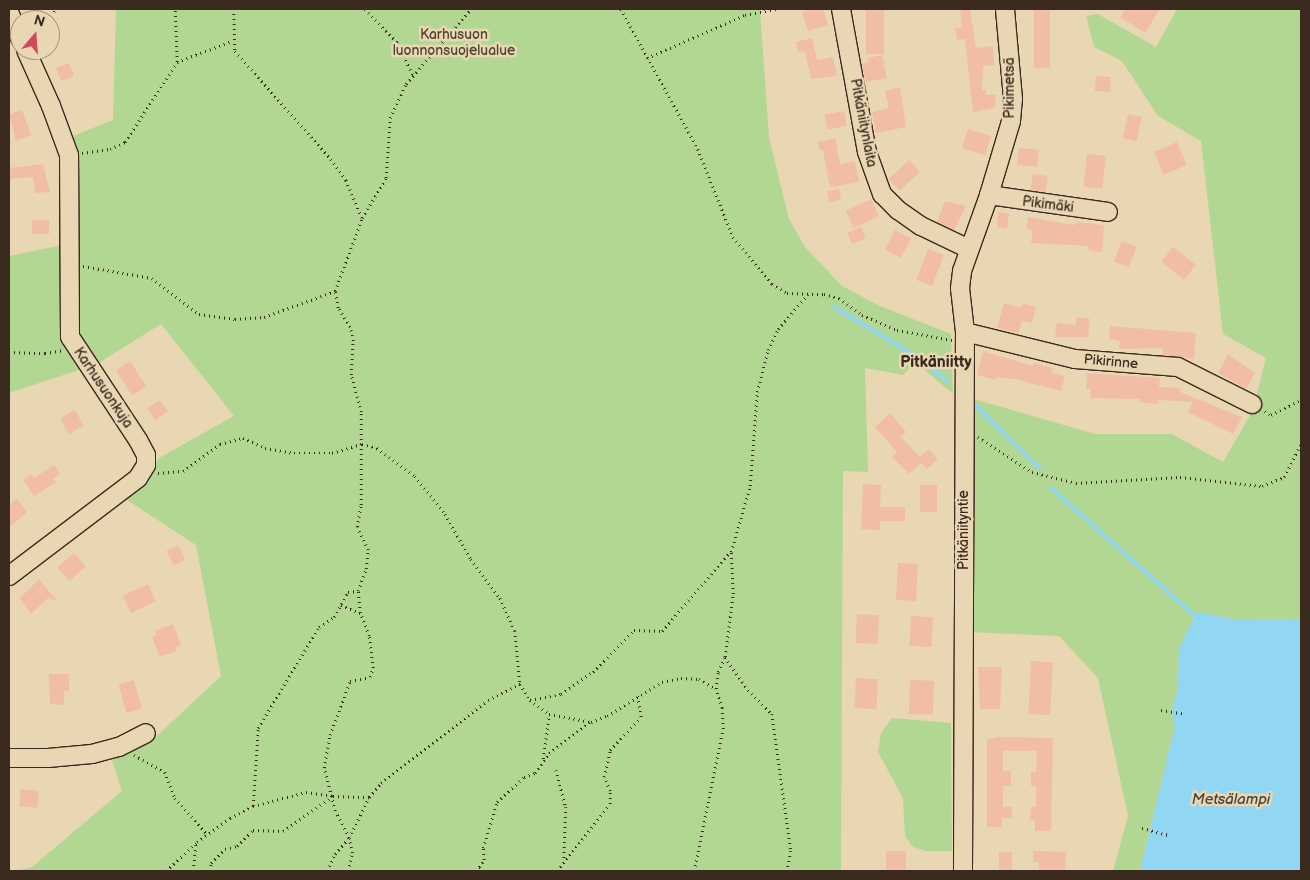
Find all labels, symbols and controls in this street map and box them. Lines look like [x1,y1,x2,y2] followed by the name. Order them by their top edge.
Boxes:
[10,10,60,60] north arrow
[32,11,47,31] text: N
[393,27,515,59] park label: Karhusuon luonnonsuojelualue
[1002,57,1018,119] street label: Pikimetsä
[846,77,880,169] street label: Pitkäniitynlaita
[1021,194,1075,216] street label: Pikimäki
[70,344,136,432] street label: Karhusuonkuja
[1083,351,1139,373] street label: Pikirinne
[900,353,972,373] district label: Pitkäniitty
[956,490,972,570] street label: Pitkäniityntie
[1192,791,1270,809] water label: Metsälampi

